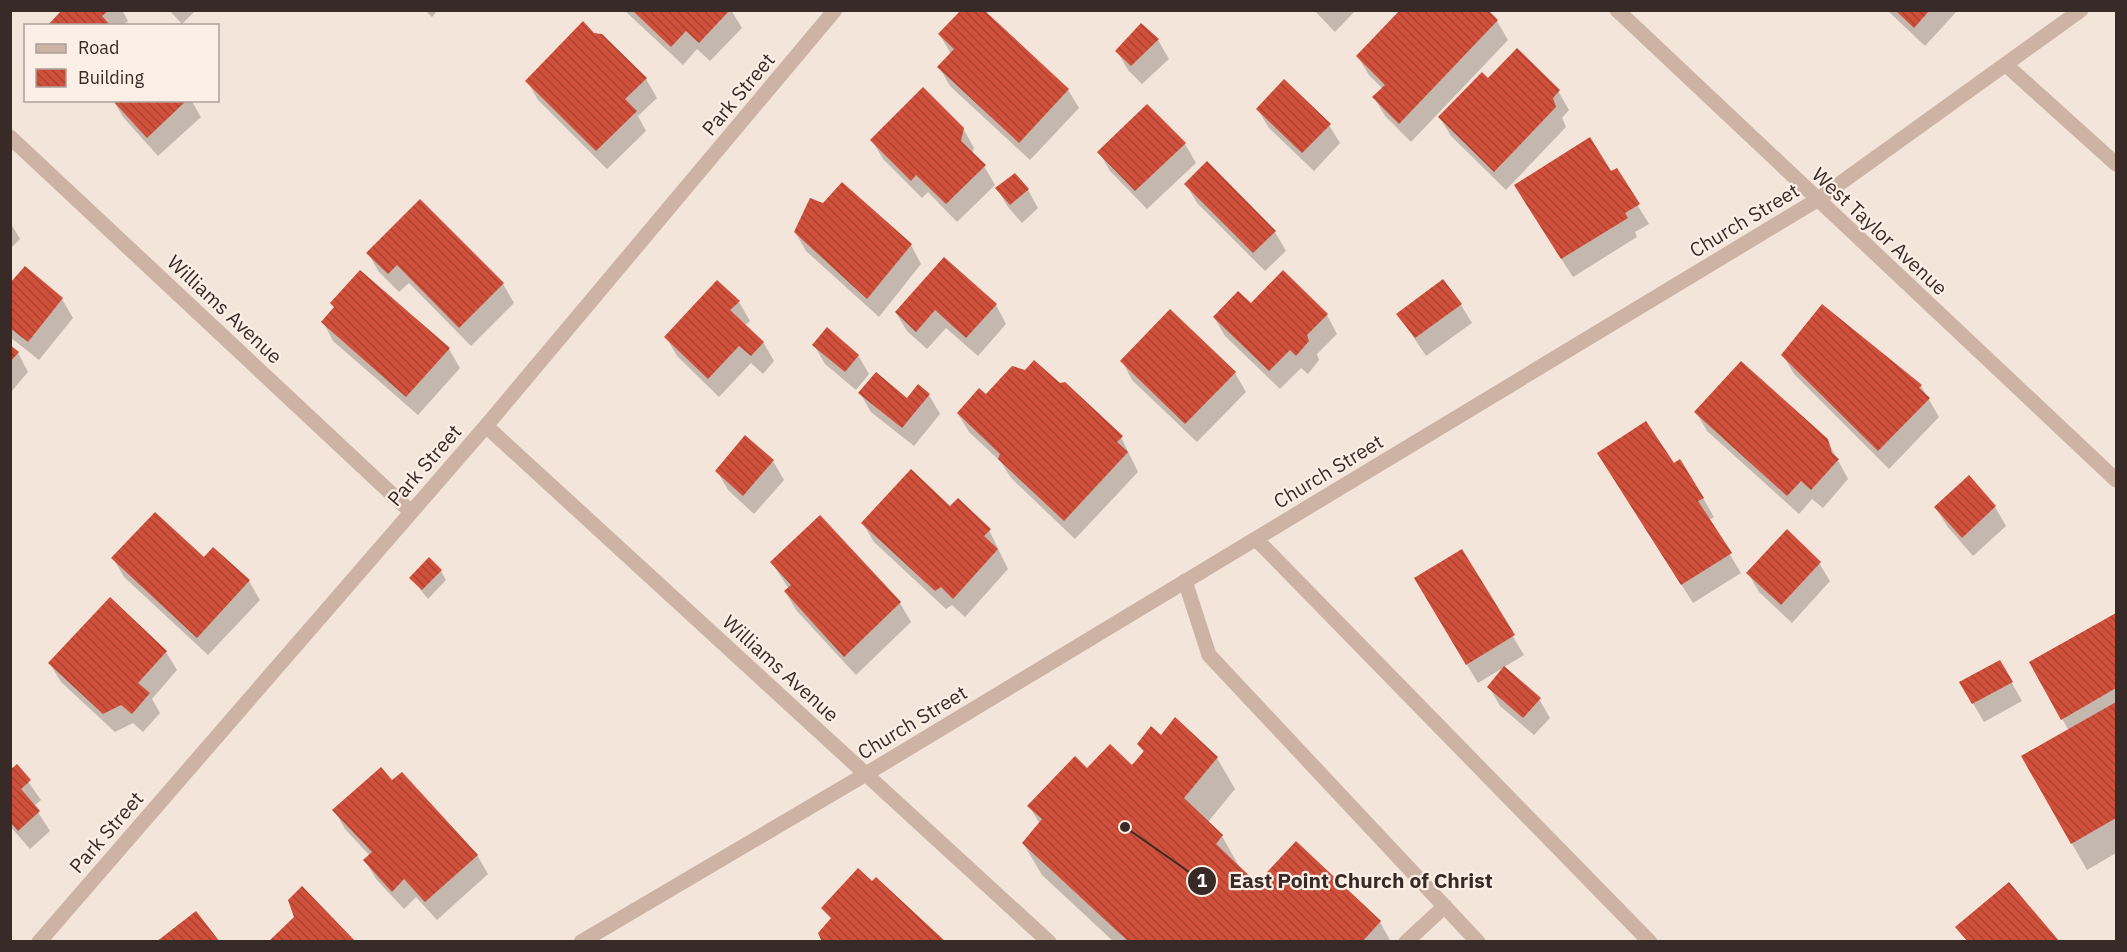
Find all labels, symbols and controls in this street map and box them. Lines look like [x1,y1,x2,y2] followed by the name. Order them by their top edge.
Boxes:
[24,24,219,102] legend
[78,36,119,59] text: Road
[695,47,781,141] street label: Park Street
[78,66,145,89] text: Building
[1806,161,1954,301] street label: West Taylor Avenue
[1684,177,1804,263] street label: Church Street
[162,249,288,369] street label: Williams Avenue
[381,418,467,512] street label: Park Street
[1268,428,1388,514] street label: Church Street
[717,608,845,728] street label: Williams Avenue
[852,679,972,765] street label: Church Street
[63,785,149,879] street label: Park Street
[1187,861,1505,900] callout: East Point Church of Christ
[1229,866,1493,894] text: East Point Church of Christ
[1197,869,1208,892] text: 1

